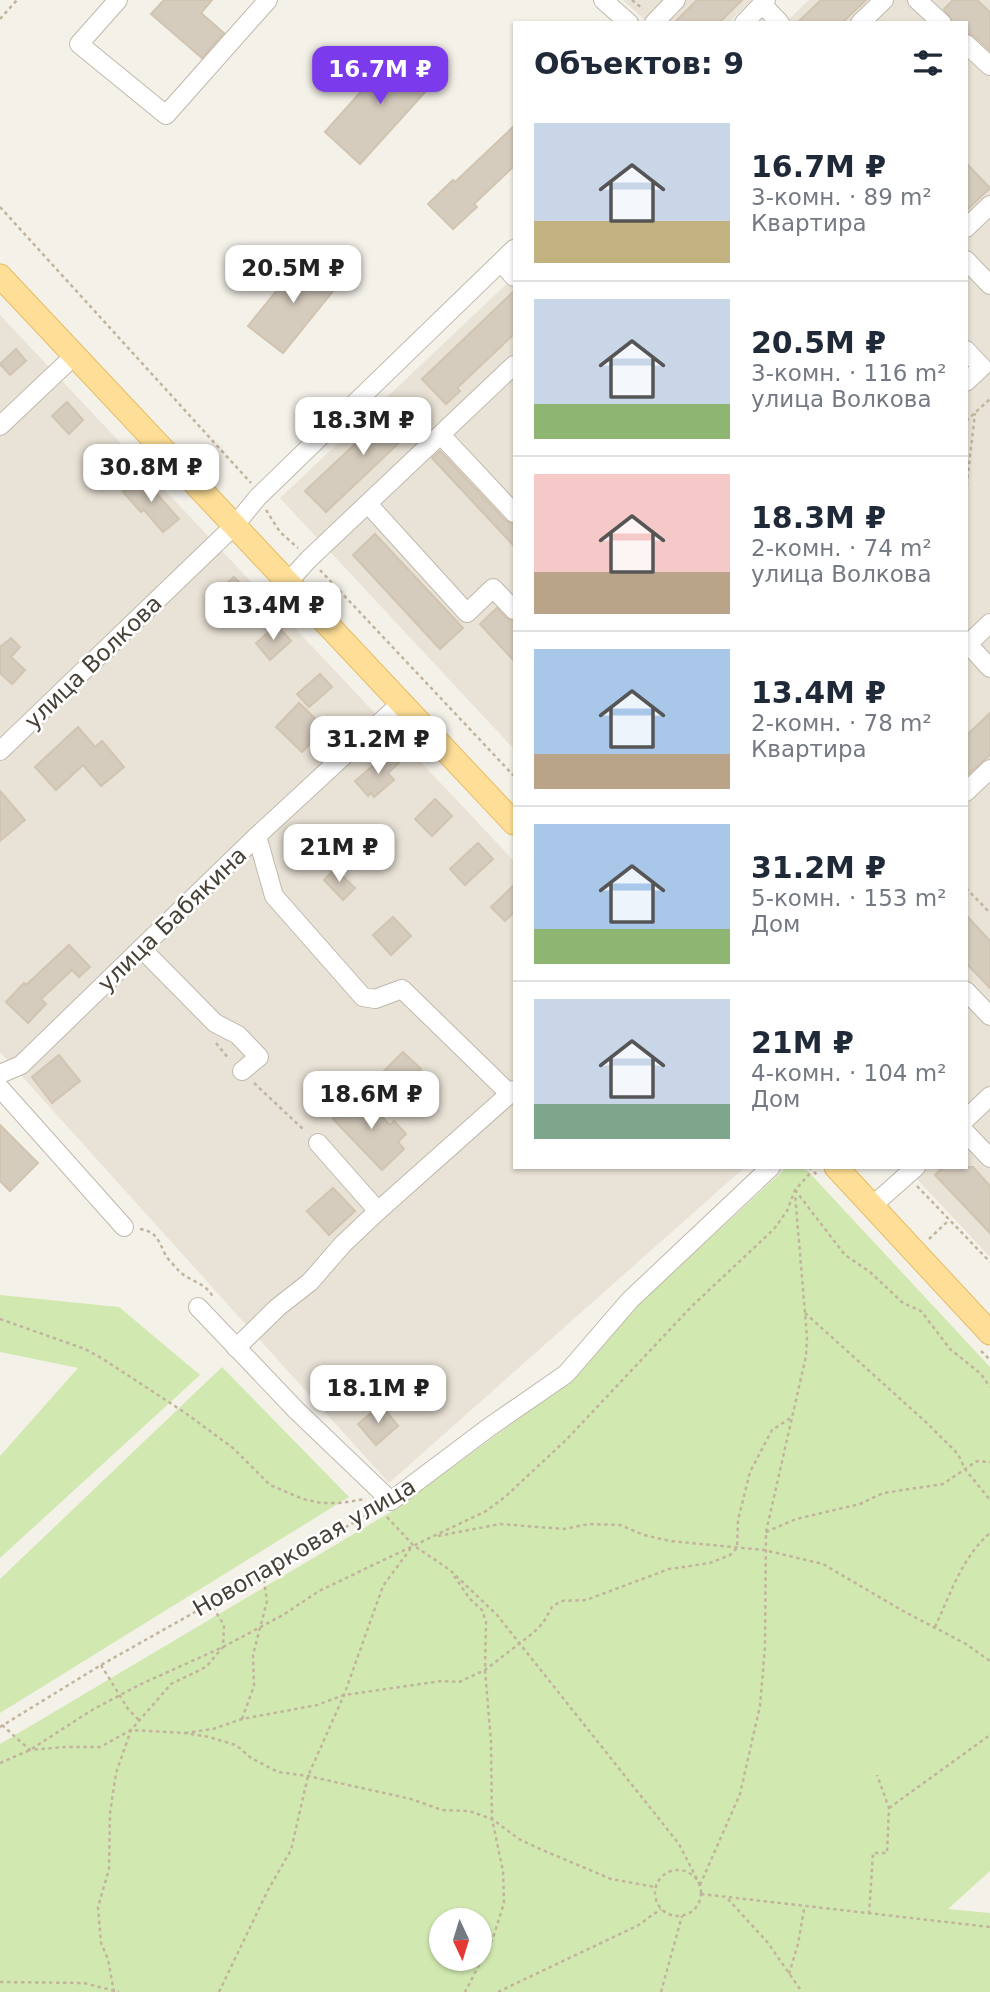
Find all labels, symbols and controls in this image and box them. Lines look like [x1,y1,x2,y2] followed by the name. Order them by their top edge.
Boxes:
[909,44,947,82] icon: filters
[315,46,445,106] pin: 16.7M ₽
[534,46,744,81] text: Объектов: 9
[328,56,432,82] text: 16.7M ₽
[751,149,886,184] text: 16.7M ₽
[590,151,674,235] icon: home
[751,184,932,210] text: 3-комн. · 89 m²
[751,210,867,236] text: Квартира
[228,246,358,305] pin: 20.5M ₽
[241,255,345,281] text: 20.5M ₽
[751,325,886,360] text: 20.5M ₽
[590,327,674,411] icon: home
[751,360,946,386] text: 3-комн. · 116 m²
[751,386,932,412] text: улица Волкова
[298,398,428,457] pin: 18.3M ₽
[311,407,415,433] text: 18.3M ₽
[86,444,216,504] pin: 30.8M ₽
[99,454,203,480] text: 30.8M ₽
[751,500,886,535] text: 18.3M ₽
[590,502,674,586] icon: home
[751,535,932,561] text: 2-комн. · 74 m²
[751,561,932,587] text: улица Волкова
[208,582,338,642] pin: 13.4M ₽
[19,590,167,734] street label: улица Волкова
[221,592,325,618] text: 13.4M ₽
[751,675,886,710] text: 13.4M ₽
[590,677,674,761] icon: home
[751,710,932,736] text: 2-комн. · 78 m²
[313,716,443,776] pin: 31.2M ₽
[326,726,430,752] text: 31.2M ₽
[751,736,867,762] text: Квартира
[290,824,388,884] pin: 21M ₽
[300,834,378,860] text: 21M ₽
[92,842,252,996] street label: улица Бабякина
[751,850,886,885] text: 31.2M ₽
[590,852,674,936] icon: home
[751,885,946,911] text: 5-комн. · 153 m²
[751,911,800,937] text: Дом
[751,1025,854,1060] text: 21M ₽
[590,1027,674,1111] icon: home
[751,1060,946,1086] text: 4-комн. · 104 m²
[306,1072,436,1131] pin: 18.6M ₽
[319,1081,423,1107] text: 18.6M ₽
[751,1086,800,1112] text: Дом
[313,1366,443,1425] pin: 18.1M ₽
[326,1375,430,1401] text: 18.1M ₽
[188,1473,420,1621] street label: Новопарковая улица
[429,1908,492,1970] north arrow
[429,1908,492,1971] map controls

